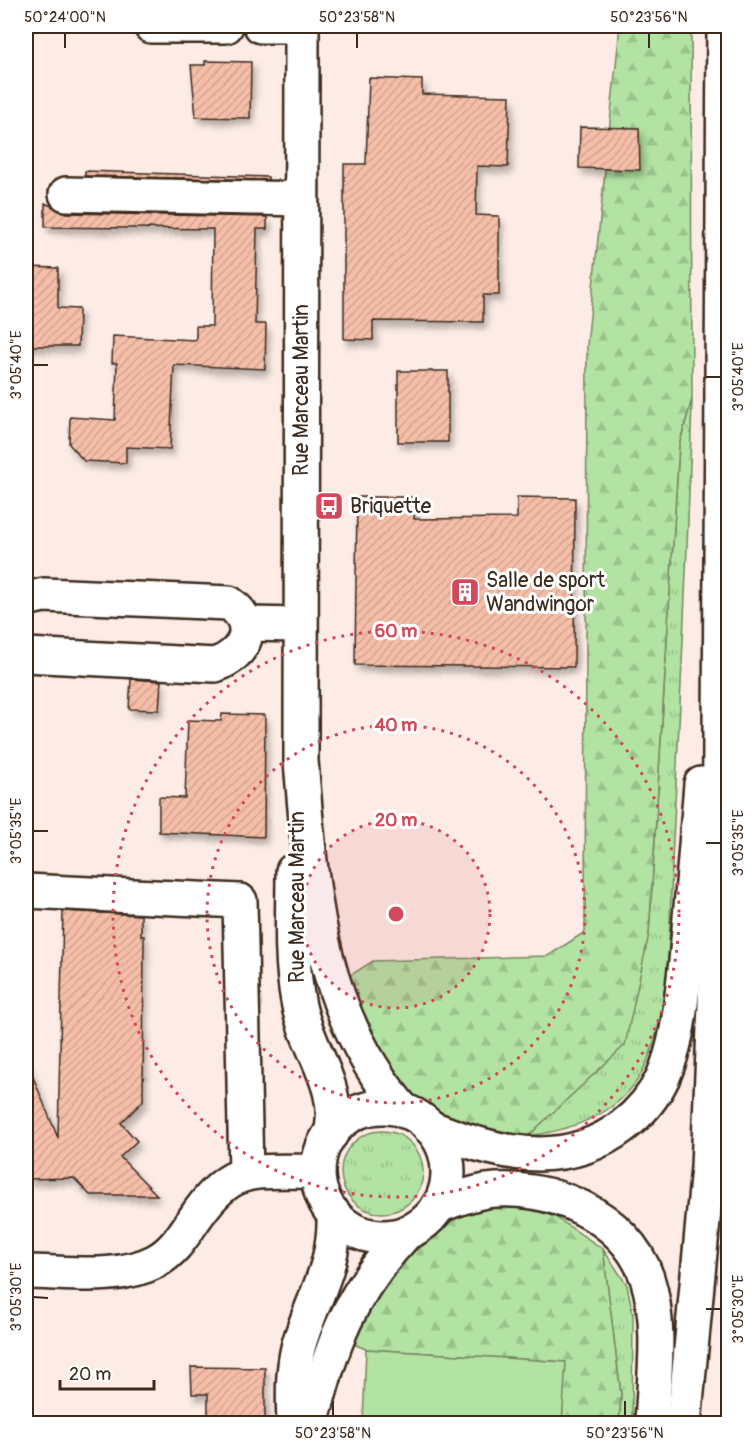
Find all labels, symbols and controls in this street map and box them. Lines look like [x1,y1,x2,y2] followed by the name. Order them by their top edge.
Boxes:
[24,8,106,27] text: 50°24'00"N
[319,8,395,27] text: 50°23'58"N
[610,8,688,27] text: 50°23'56"N
[288,304,315,476] street label: Rue Marceau Martin
[7,330,26,400] text: 3°05'40"E
[729,342,748,412] text: 3°05'40"E
[313,490,345,522] bus stop icon: Briquette
[350,493,432,520] place label: Briquette
[486,567,605,618] place label: Salle de sport Wandwingor
[449,576,481,608] building icon: Salle de sport Wandwingor
[375,620,417,643] text: 60 m
[375,714,417,737] text: 40 m
[7,797,26,864] text: 3°05'35"E
[375,809,417,832] text: 20 m
[729,809,748,876] text: 3°05'35"E
[284,811,311,983] street label: Rue Marceau Martin
[386,904,406,924] centre of rings
[7,1262,26,1331] text: 3°05'30"E
[729,1274,748,1343] text: 3°05'30"E
[60,1353,154,1391] scale bar
[69,1363,111,1386] text: 20 m
[295,1424,371,1443] text: 50°23'58"N
[586,1424,664,1443] text: 50°23'56"N

